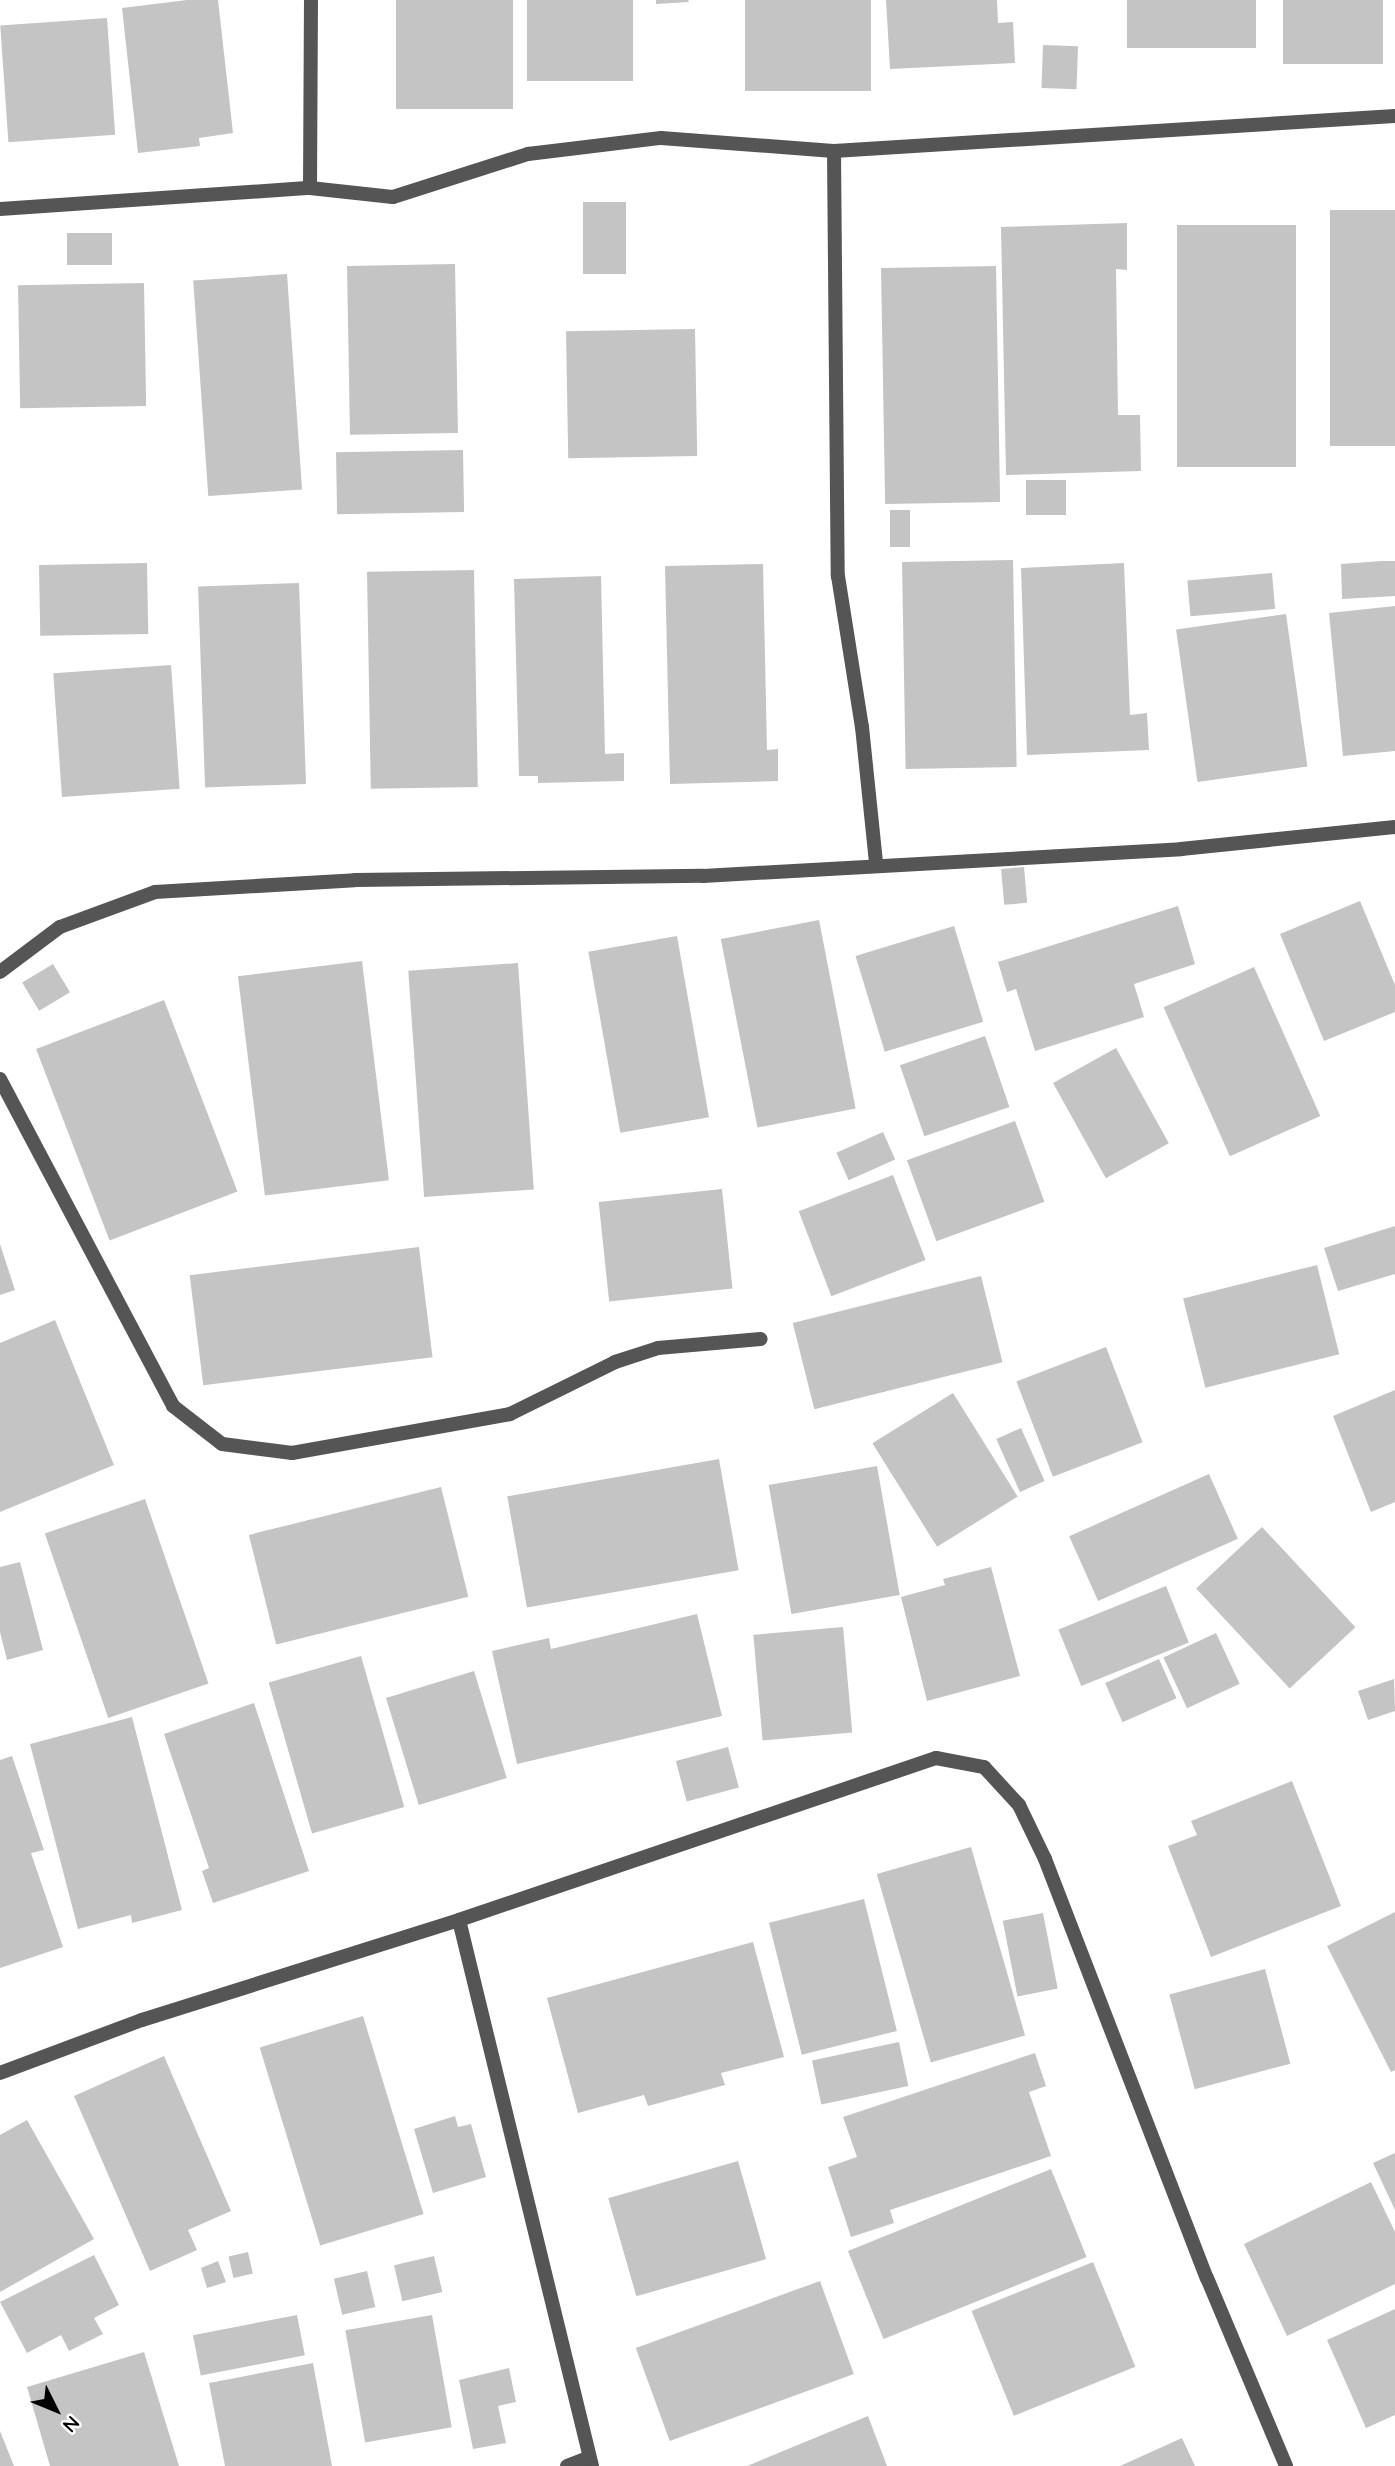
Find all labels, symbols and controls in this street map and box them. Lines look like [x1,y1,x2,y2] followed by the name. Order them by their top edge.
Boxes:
[21,2375,91,2445] north arrow
[58,2411,85,2438] text: N

